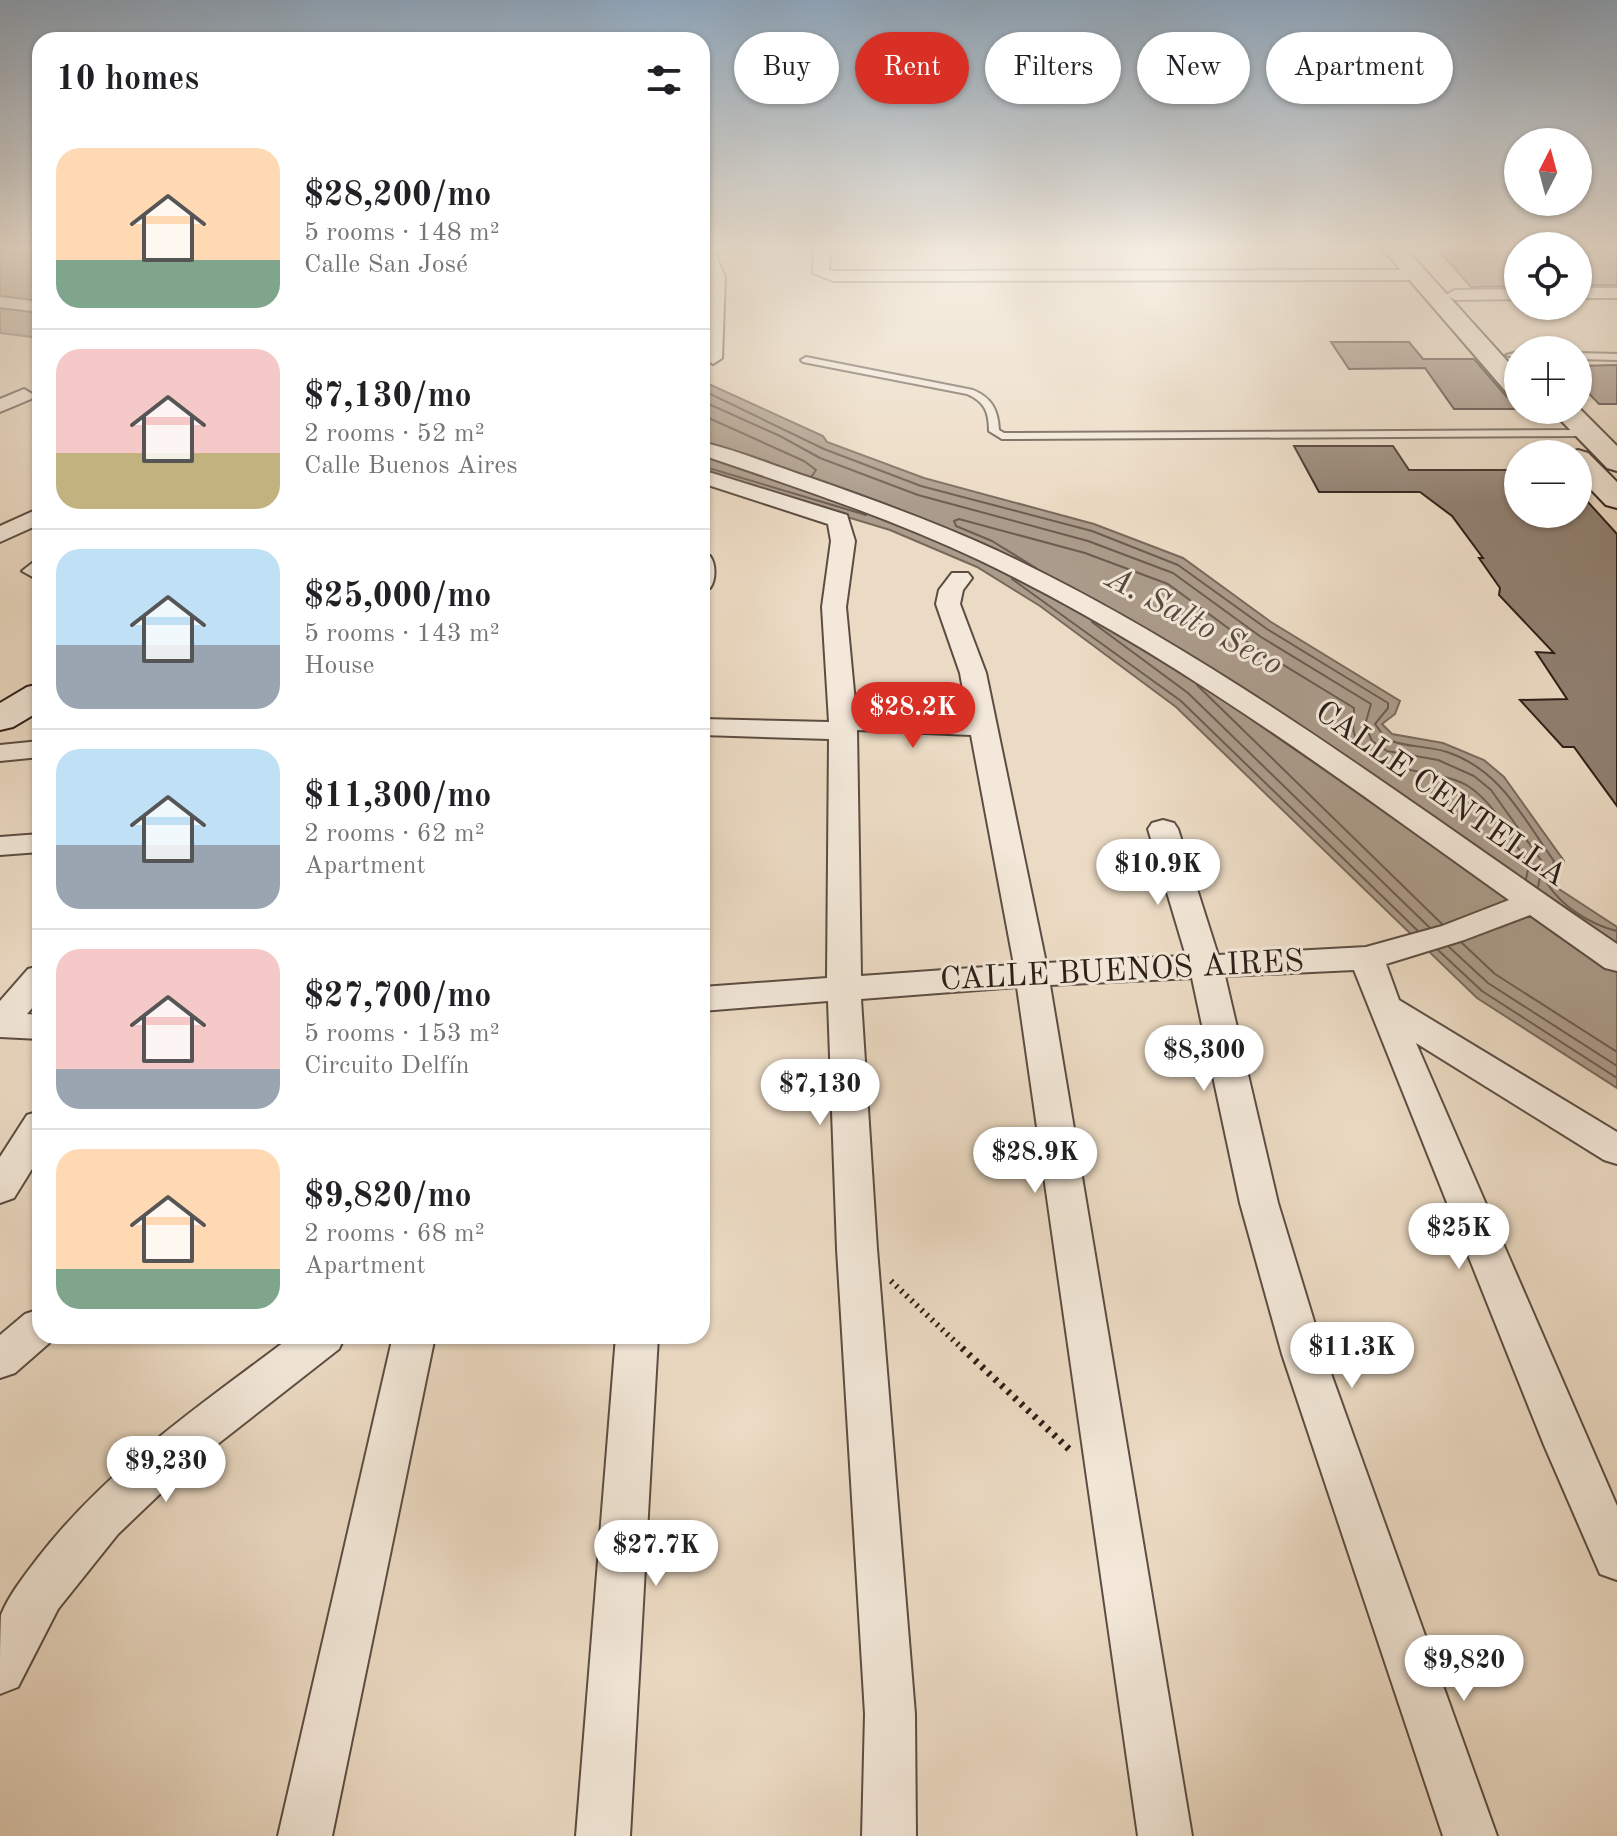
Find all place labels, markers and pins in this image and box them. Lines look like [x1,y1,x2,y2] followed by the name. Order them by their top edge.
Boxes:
[848,682,978,750] pin: $28.2K
[1093,839,1223,907] pin: $10.9K
[1139,1025,1269,1093] pin: $8,300
[755,1059,885,1127] pin: $7,130
[970,1127,1100,1195] pin: $28.9K
[1412,1203,1506,1271] pin: $25K
[1287,1322,1417,1390] pin: $11.3K
[101,1436,231,1504] pin: $9,230
[591,1520,721,1588] pin: $27.7K
[1399,1635,1529,1703] pin: $9,820

